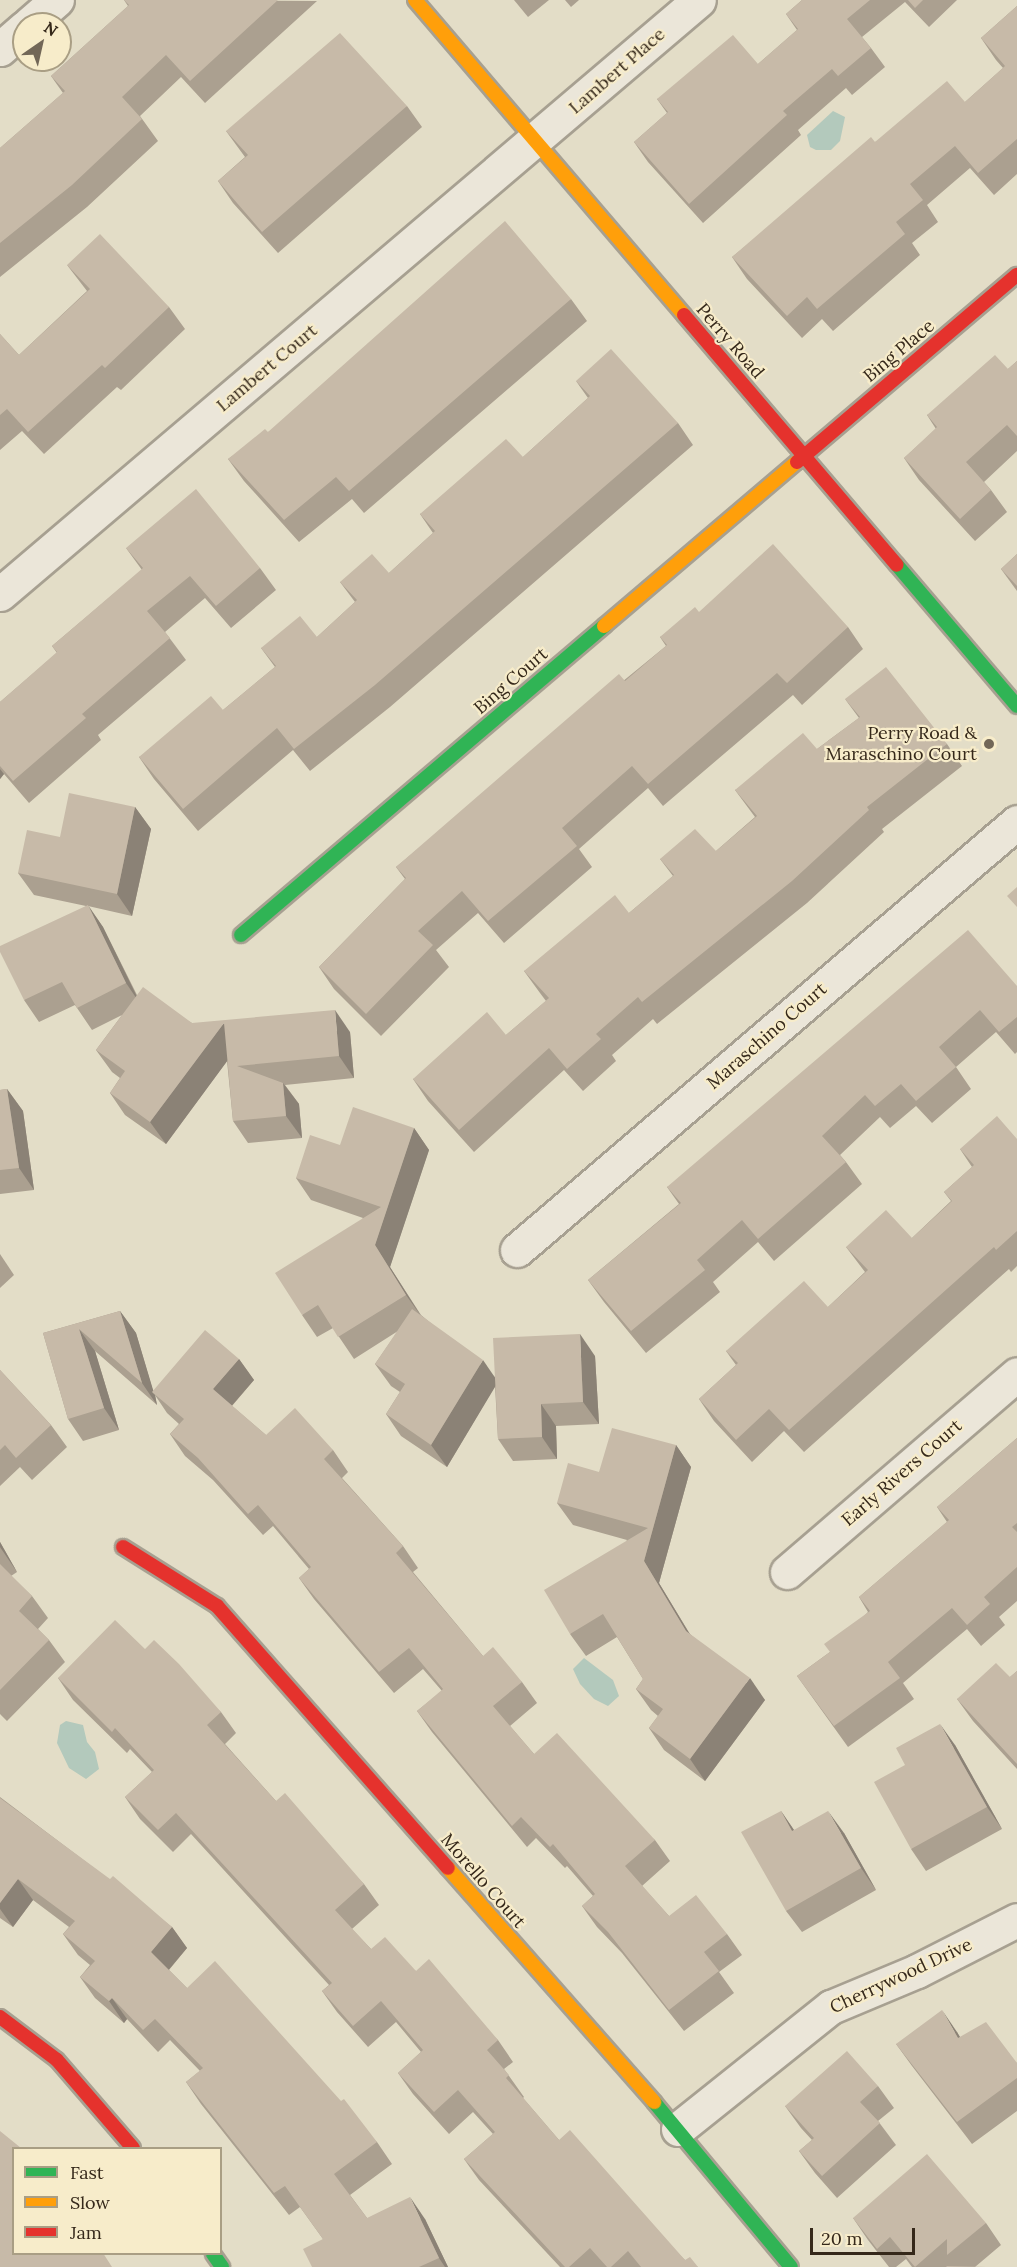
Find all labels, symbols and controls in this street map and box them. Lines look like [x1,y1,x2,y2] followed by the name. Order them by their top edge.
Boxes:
[12,12,72,72] north arrow
[40,17,62,40] text: N
[565,23,669,119] street label: Lambert Place
[692,299,768,383] street label: Perry Road
[859,315,939,387] street label: Bing Place
[212,320,322,416] street label: Lambert Court
[470,643,552,719] street label: Bing Court
[826,723,977,766] place label: Perry Road & Maraschino Court
[982,737,996,751] marker: Perry Road & Maraschino Court
[703,978,831,1094] street label: Maraschino Court
[838,1415,966,1531] street label: Early Rivers Court
[436,1829,530,1933] street label: Morello Court
[827,1934,975,2018] street label: Cherrywood Drive
[12,2147,222,2255] legend
[70,2161,104,2184] text: Fast
[70,2191,110,2214] text: Slow
[813,2216,918,2254] scale bar
[70,2221,102,2244] text: Jam
[821,2227,863,2250] text: 20 m

